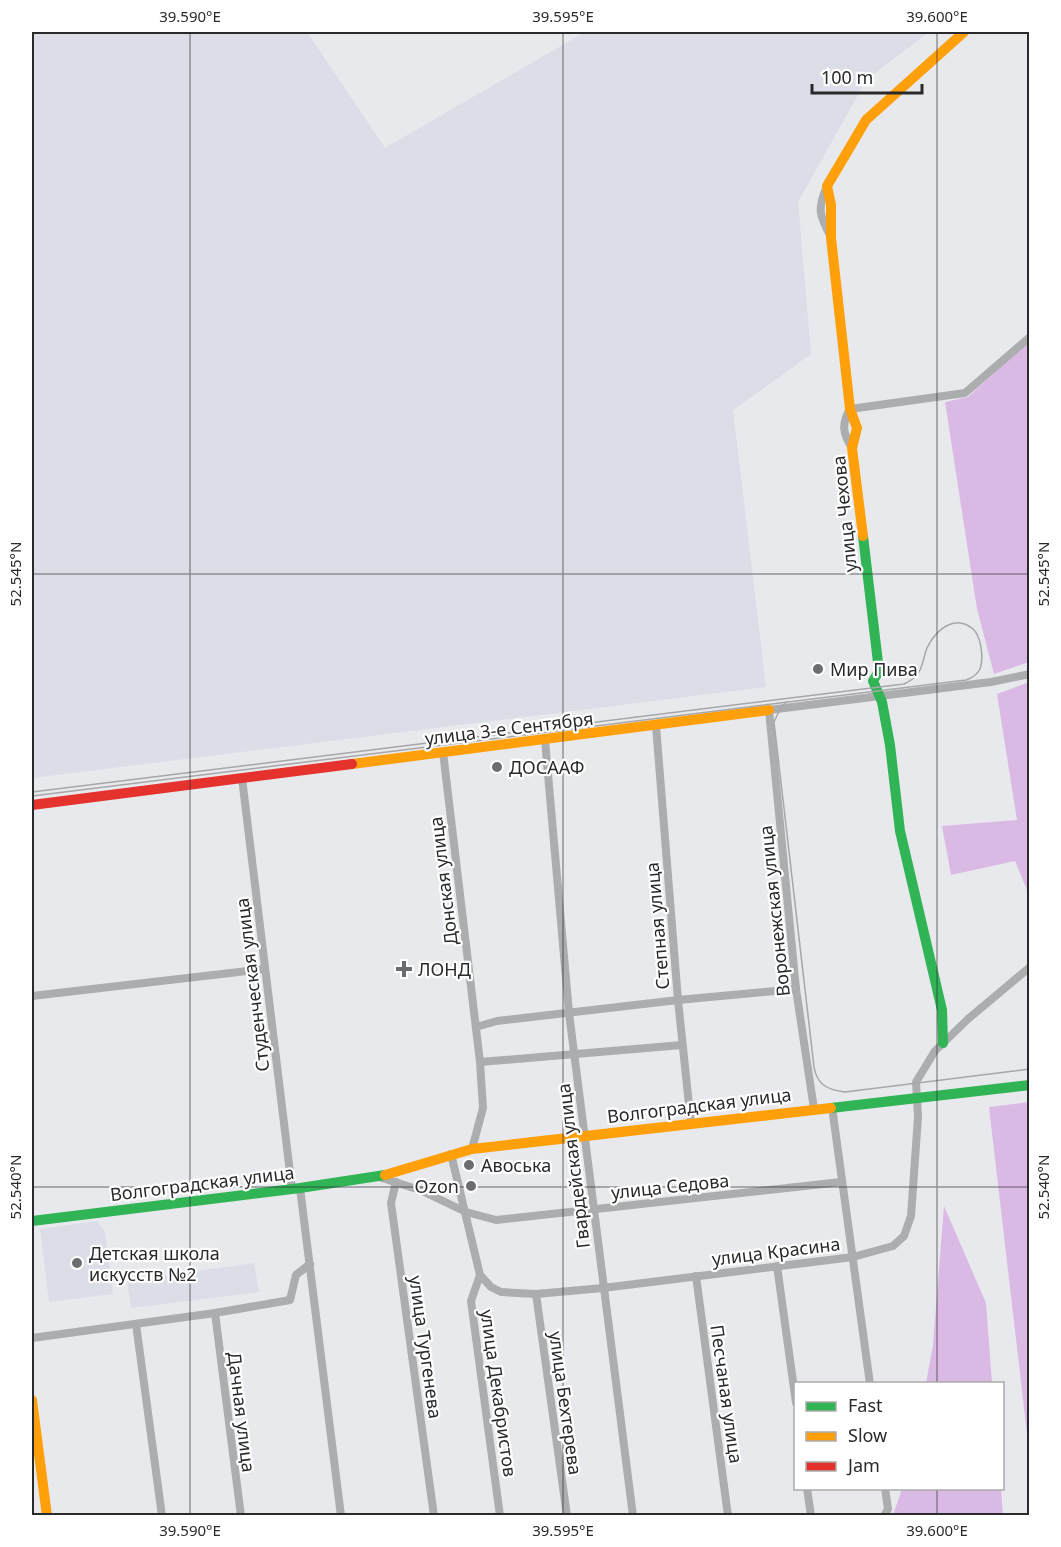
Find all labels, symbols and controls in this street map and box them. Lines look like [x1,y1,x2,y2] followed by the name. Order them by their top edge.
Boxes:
[159,6,221,26] text: 39.590°E
[532,6,594,26] text: 39.595°E
[906,6,968,26] text: 39.600°E
[812,57,922,95] scale bar
[821,65,873,89] text: 100 m
[826,455,862,573] street label: улица Чехова
[5,542,25,606] text: 52.545°N
[1033,542,1053,606] text: 52.545°N
[830,657,918,681] place label: Мир Пива
[811,662,825,676] marker: Мир Пива
[423,706,595,750] street label: улица 3-е Сентября
[509,755,584,779] place label: ДОСААФ
[490,760,504,774] marker: ДОСААФ
[423,815,463,947] street label: Донская улица
[753,824,795,998] street label: Воронежская улица
[639,861,675,991] street label: Степная улица
[229,897,275,1073] street label: Студенческая улица
[418,957,471,981] place label: ЛОНД
[395,960,413,978] marker: ЛОНД
[551,1082,595,1250] street label: Гвардейская улица
[606,1082,792,1128] street label: Волгоградская улица
[481,1153,551,1177] place label: Авоська
[5,1155,25,1219] text: 52.540°N
[1033,1155,1053,1219] text: 52.540°N
[462,1158,476,1172] marker: Авоська
[109,1160,295,1206] street label: Волгоградская улица
[610,1168,730,1204] street label: улица Седова
[414,1174,459,1198] place label: Ozon
[464,1179,478,1193] marker: Ozon
[711,1231,841,1271] street label: улица Красина
[89,1241,220,1286] place label: Детская школа искусств №2
[70,1256,84,1270] marker: Детская школа искусств №2
[404,1274,448,1420] street label: улица Тургенева
[475,1308,523,1478] street label: улица Декабристов
[705,1323,749,1465] street label: Песчаная улица
[544,1330,588,1476] street label: улица Бехтерева
[223,1351,261,1473] street label: Дачная улица
[794,1382,1004,1490] legend
[848,1393,883,1417] text: Fast
[848,1423,887,1447] text: Slow
[846,1453,880,1477] text: Jam
[159,1520,221,1540] text: 39.590°E
[532,1520,594,1540] text: 39.595°E
[906,1520,968,1540] text: 39.600°E

